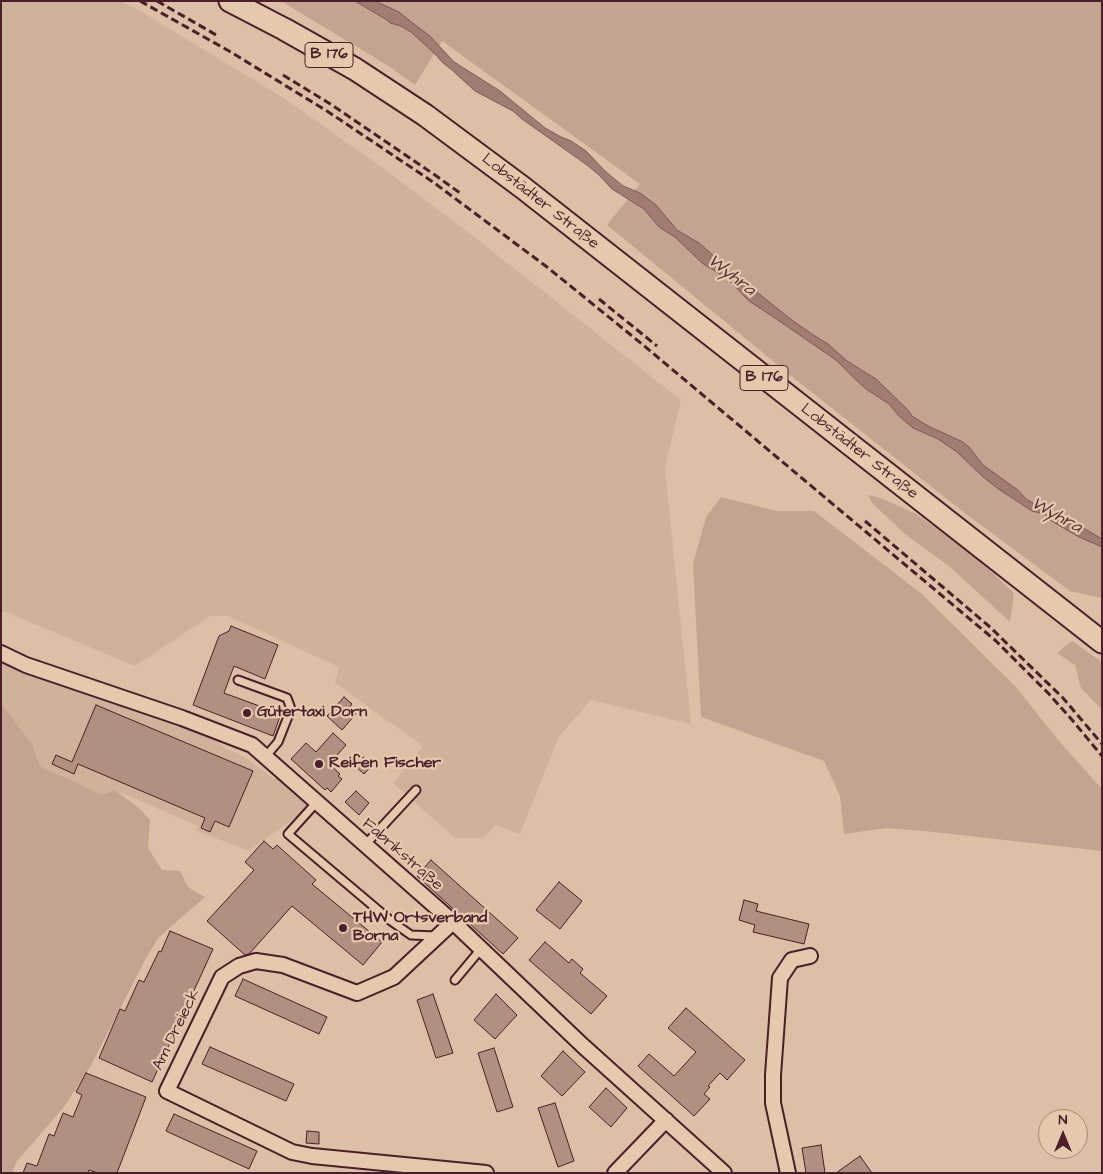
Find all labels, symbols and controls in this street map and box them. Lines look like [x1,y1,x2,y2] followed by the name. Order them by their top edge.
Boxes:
[305,42,353,68] road number: B 176
[477,150,603,254] street label: Lobstädter Straße
[703,251,759,301] water label: Wyhra
[740,366,788,390] road number: B 176
[796,400,922,504] street label: Lobstädter Straße
[1027,493,1085,539] water label: Wyhra
[257,703,367,723] place label: Gütertaxi Dorn
[241,707,253,719] marker: Gütertaxi Dorn
[329,754,441,774] place label: Reifen Fischer
[313,758,325,770] marker: Reifen Fischer
[358,815,446,895] street label: Fabrikstraße
[353,909,487,947] place label: THW Ortsverband Borna
[337,922,349,934] marker: THW Ortsverband Borna
[149,986,205,1074] street label: Am Dreieck
[1038,1109,1088,1159] north arrow
[1059,1110,1067,1130] text: N

